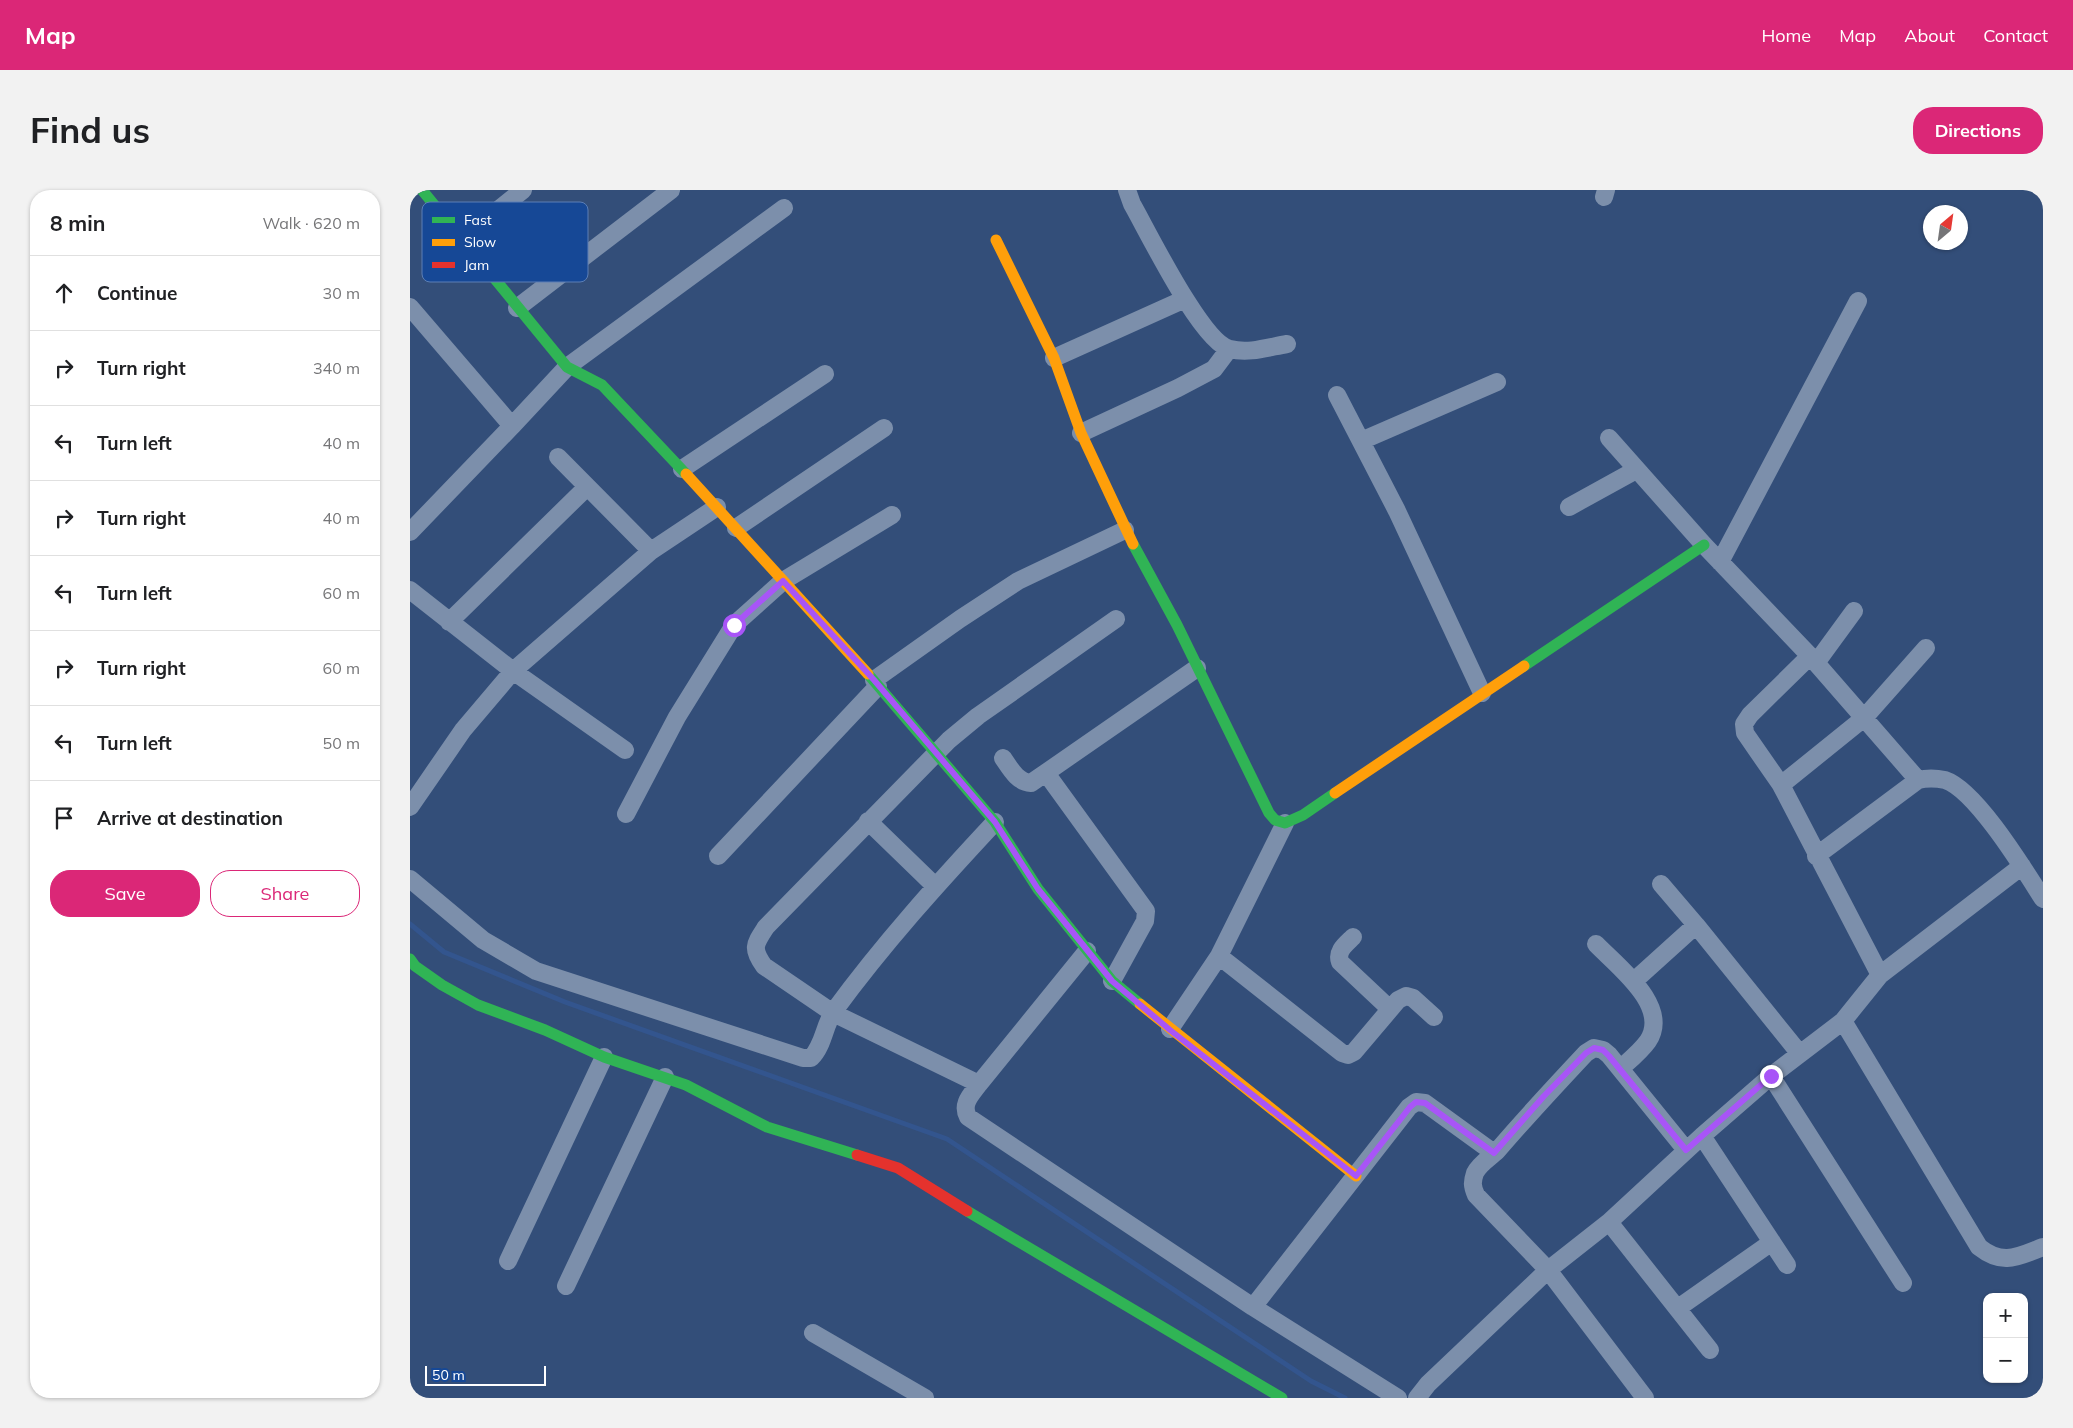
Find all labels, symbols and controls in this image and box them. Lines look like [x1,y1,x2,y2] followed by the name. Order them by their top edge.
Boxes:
[25,20,76,50] text: Map
[1761,24,1811,47] text: Home
[1839,24,1876,47] text: Map
[1904,24,1955,47] text: About
[1983,24,2048,47] text: Contact
[1913,107,2043,154] button: Directions
[30,108,150,152] text: Find us
[422,202,588,282] legend
[1923,205,1968,250] north arrow
[50,210,105,236] text: 8 min
[464,211,492,229] text: Fast
[262,213,360,233] text: Walk · 620 m
[464,233,496,251] text: Slow
[464,256,489,274] text: Jam
[50,279,78,307] icon: ahead
[97,281,177,305] text: Continue
[323,283,360,303] text: 30 m
[50,354,78,382] icon: right
[97,356,186,380] text: Turn right
[313,358,360,378] text: 340 m
[50,429,78,457] icon: left
[97,431,172,455] text: Turn left
[323,433,360,453] text: 40 m
[50,504,78,532] icon: right
[97,506,186,530] text: Turn right
[323,508,360,528] text: 40 m
[50,579,78,607] icon: left
[97,581,172,605] text: Turn left
[323,583,360,603] text: 60 m
[723,614,746,637] route start
[50,654,78,682] icon: right
[97,656,186,680] text: Turn right
[323,658,360,678] text: 60 m
[50,729,78,757] icon: left
[97,731,172,755] text: Turn left
[323,733,360,753] text: 50 m
[50,804,78,832] icon: arrive
[97,806,283,830] text: Arrive at destination
[50,870,200,917] button: Save
[210,870,360,917] button: Share
[1760,1065,1783,1088] route end
[1983,1293,2028,1383] map controls
[1983,1293,2028,1338] button: +
[1983,1338,2028,1383] button: −
[425,1363,546,1386] scale bar
[432,1366,465,1384] text: 50 m

